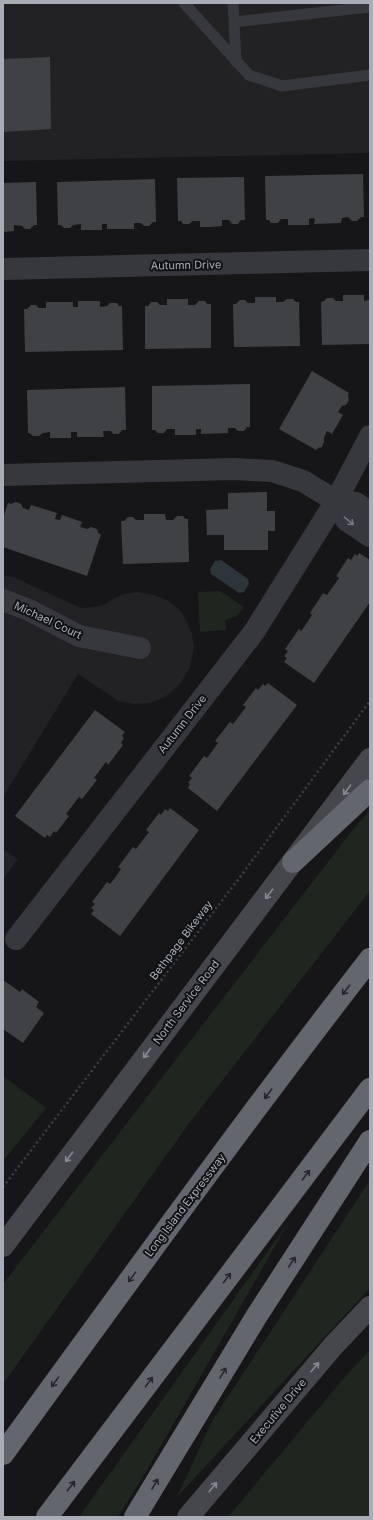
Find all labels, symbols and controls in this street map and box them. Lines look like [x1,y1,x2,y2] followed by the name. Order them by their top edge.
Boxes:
[151,257,221,273] street label: Autumn Drive
[344,517,355,526] one-way arrow
[12,598,84,642] street label: Michael Court
[155,692,209,756] street label: Autumn Drive
[343,784,351,795] one-way arrow
[264,889,273,900] one-way arrow
[147,897,215,983] street label: Bethpage Bikeway
[150,957,222,1047] street label: North Service Road
[342,985,350,996] one-way arrow
[143,1047,151,1058] one-way arrow
[263,1088,272,1099] one-way arrow
[65,1151,74,1162] one-way arrow
[142,1151,228,1259] street label: Long Island Expressway
[302,1169,310,1180] one-way arrow
[288,1257,296,1268] one-way arrow
[128,1271,136,1282] one-way arrow
[223,1273,232,1284] one-way arrow
[310,1362,319,1372] one-way arrow
[219,1367,227,1379] one-way arrow
[51,1376,59,1387] one-way arrow
[247,1376,309,1446] street label: Executive Drive
[145,1377,153,1388] one-way arrow
[152,1478,160,1490] one-way arrow
[67,1480,75,1491] one-way arrow
[208,1482,217,1493] one-way arrow

